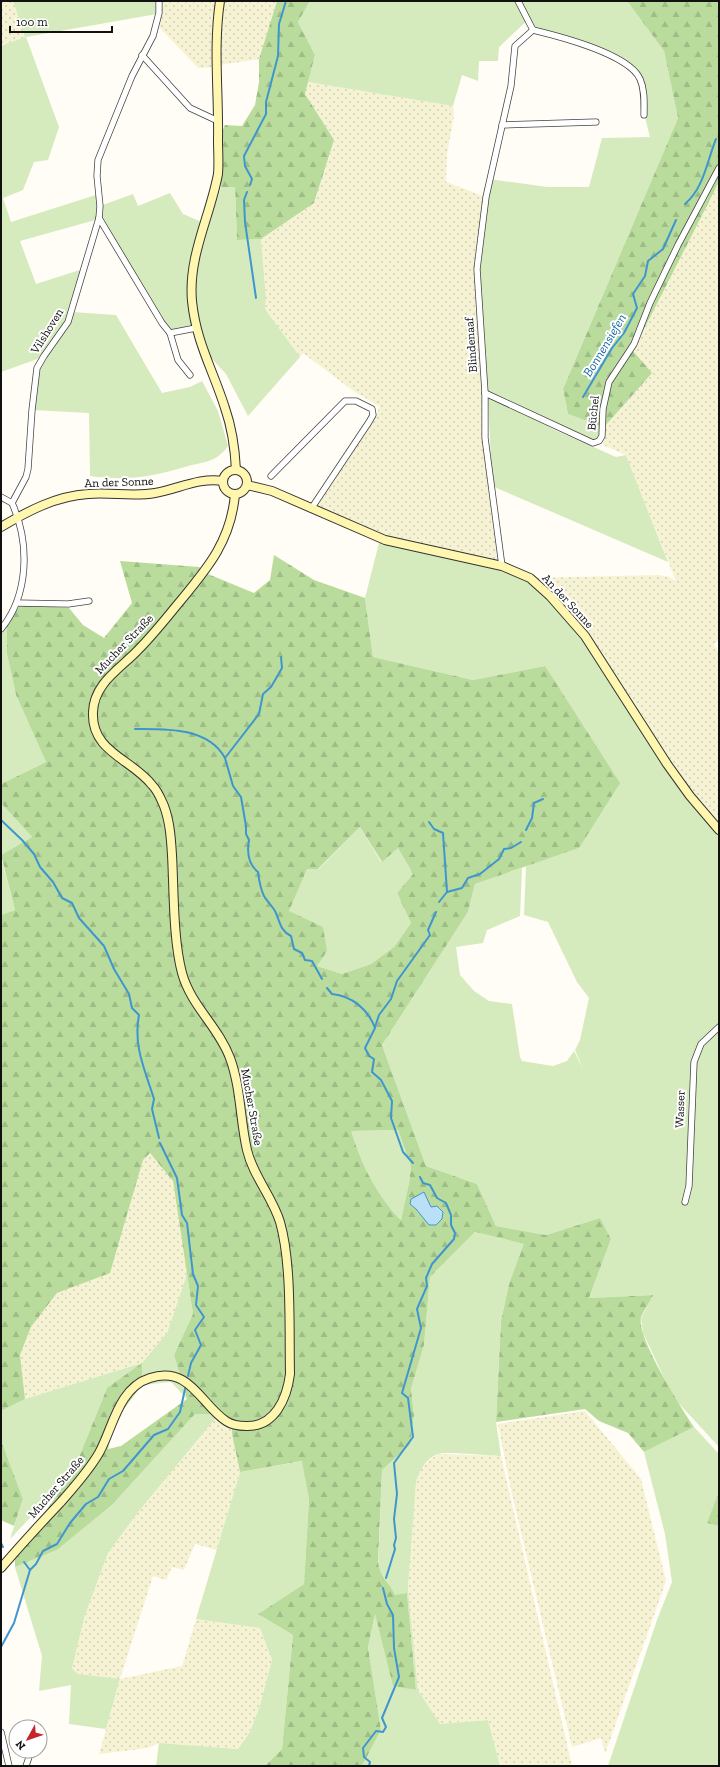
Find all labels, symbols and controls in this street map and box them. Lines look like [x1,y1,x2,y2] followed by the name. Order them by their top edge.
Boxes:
[10,8,112,34] scale bar
[16,15,48,29] text: 100 m
[27,306,66,357] street label: Vilshoven
[580,311,629,379] water label: Bonnensiefen
[462,316,480,373] street label: Blindenaaf
[584,395,602,431] street label: Büchel
[84,474,154,490] street label: An der Sonne
[539,571,597,631] street label: An der Sonne
[92,611,156,677] street label: Mucher Straße
[238,1068,266,1147] street label: Mucher Straße
[672,1090,688,1128] street label: Wasser
[25,1453,87,1521] street label: Mucher Straße
[8,1719,48,1759] north arrow
[13,1737,28,1752] text: N

